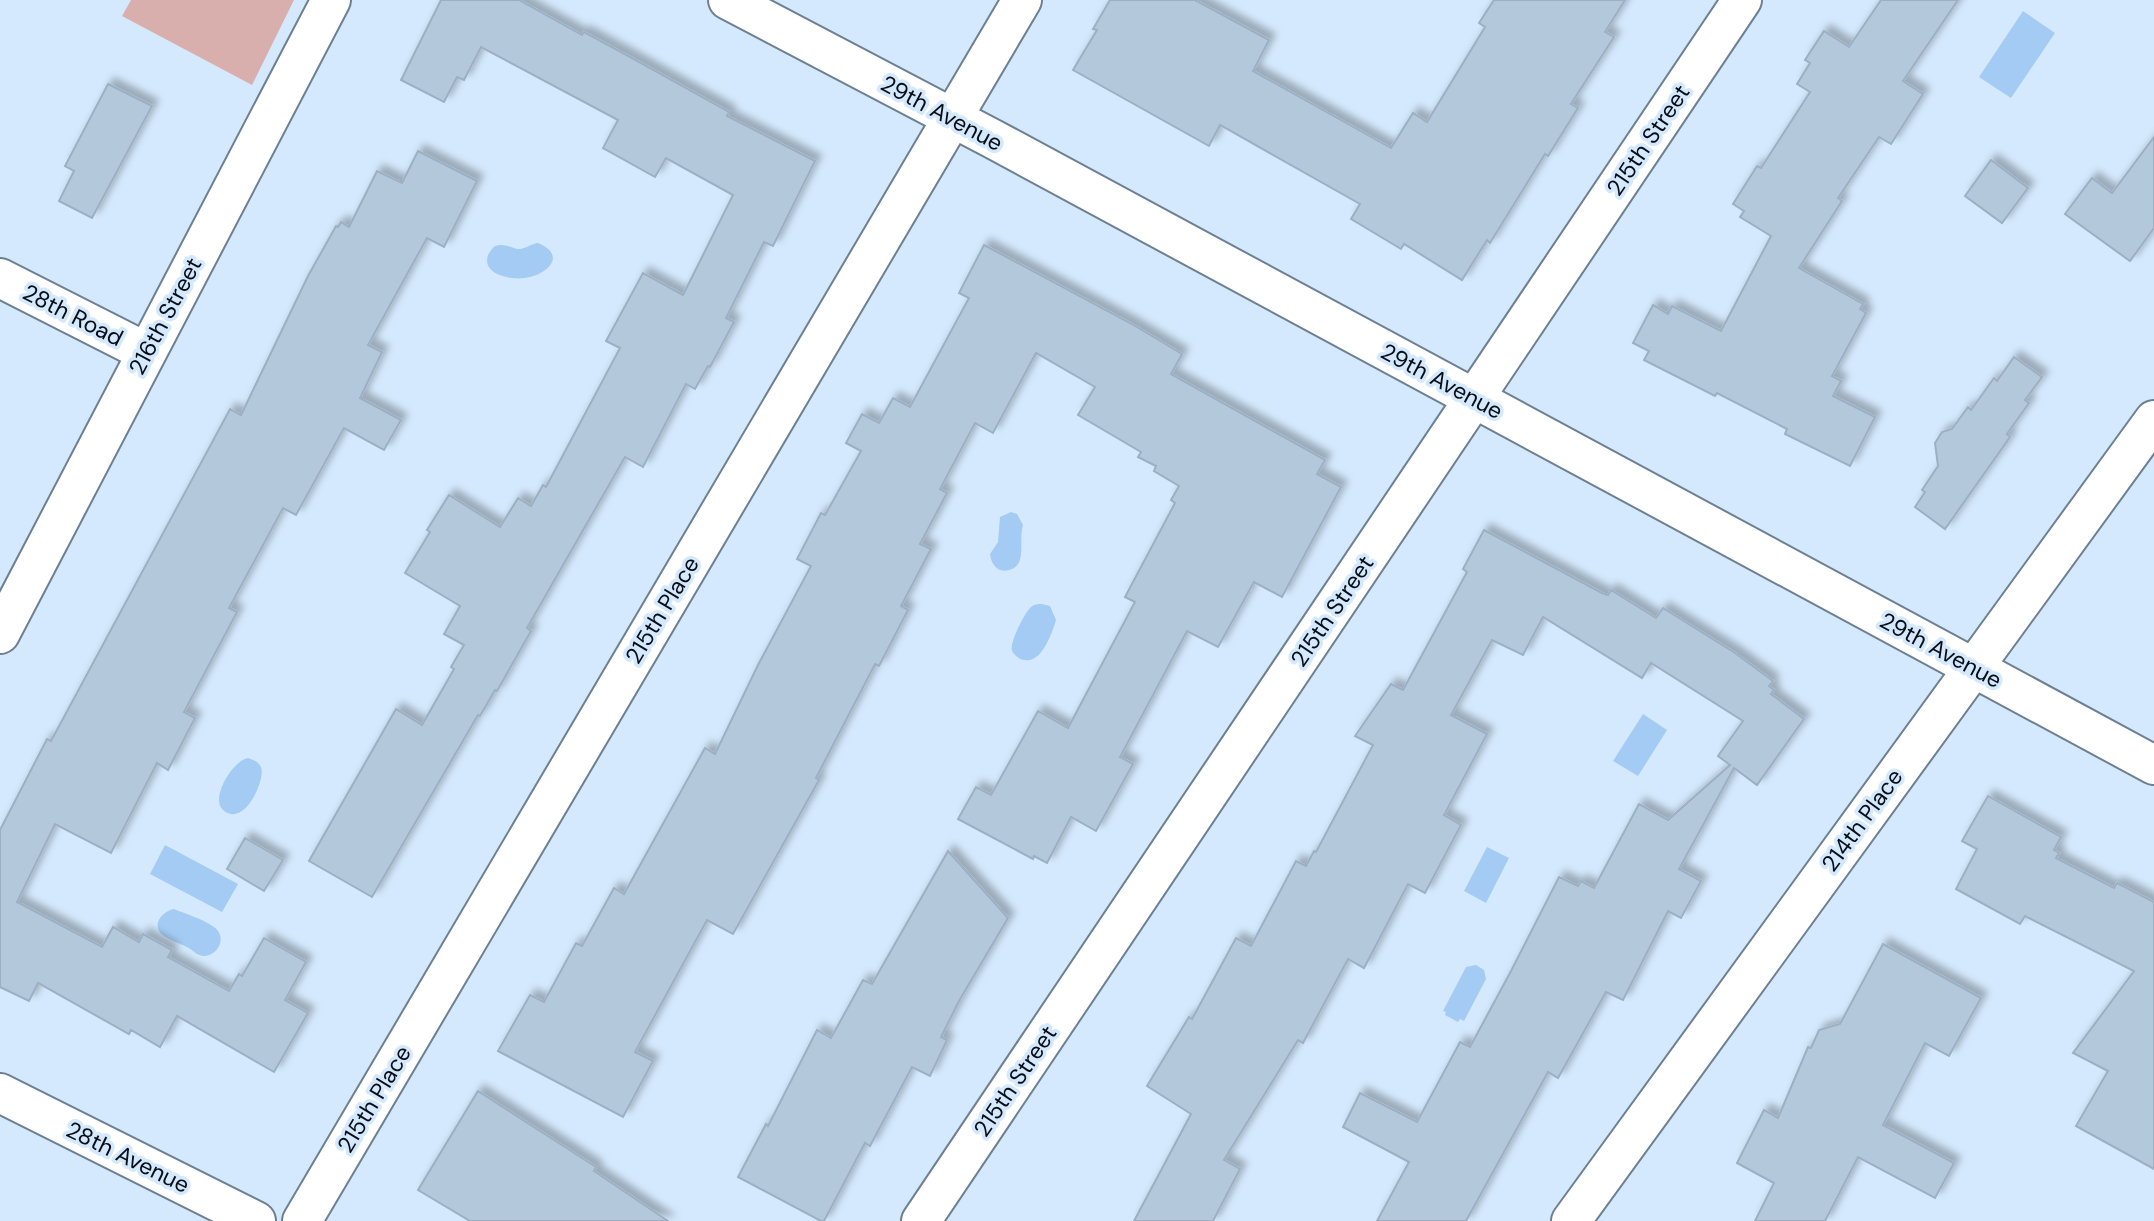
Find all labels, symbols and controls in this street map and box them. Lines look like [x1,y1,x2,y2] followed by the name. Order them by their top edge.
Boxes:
[876,68,1008,158] street label: 29th Avenue
[1600,79,1696,201] street label: 215th Street
[122,252,208,380] street label: 216th Street
[18,277,128,353] street label: 28th Road
[1376,336,1508,426] street label: 29th Avenue
[1284,550,1380,672] street label: 215th Street
[618,551,706,669] street label: 215th Place
[1875,605,2007,695] street label: 29th Avenue
[1815,763,1909,877] street label: 214th Place
[967,1020,1063,1142] street label: 215th Street
[330,1040,418,1158] street label: 215th Place
[61,1114,195,1200] street label: 28th Avenue

